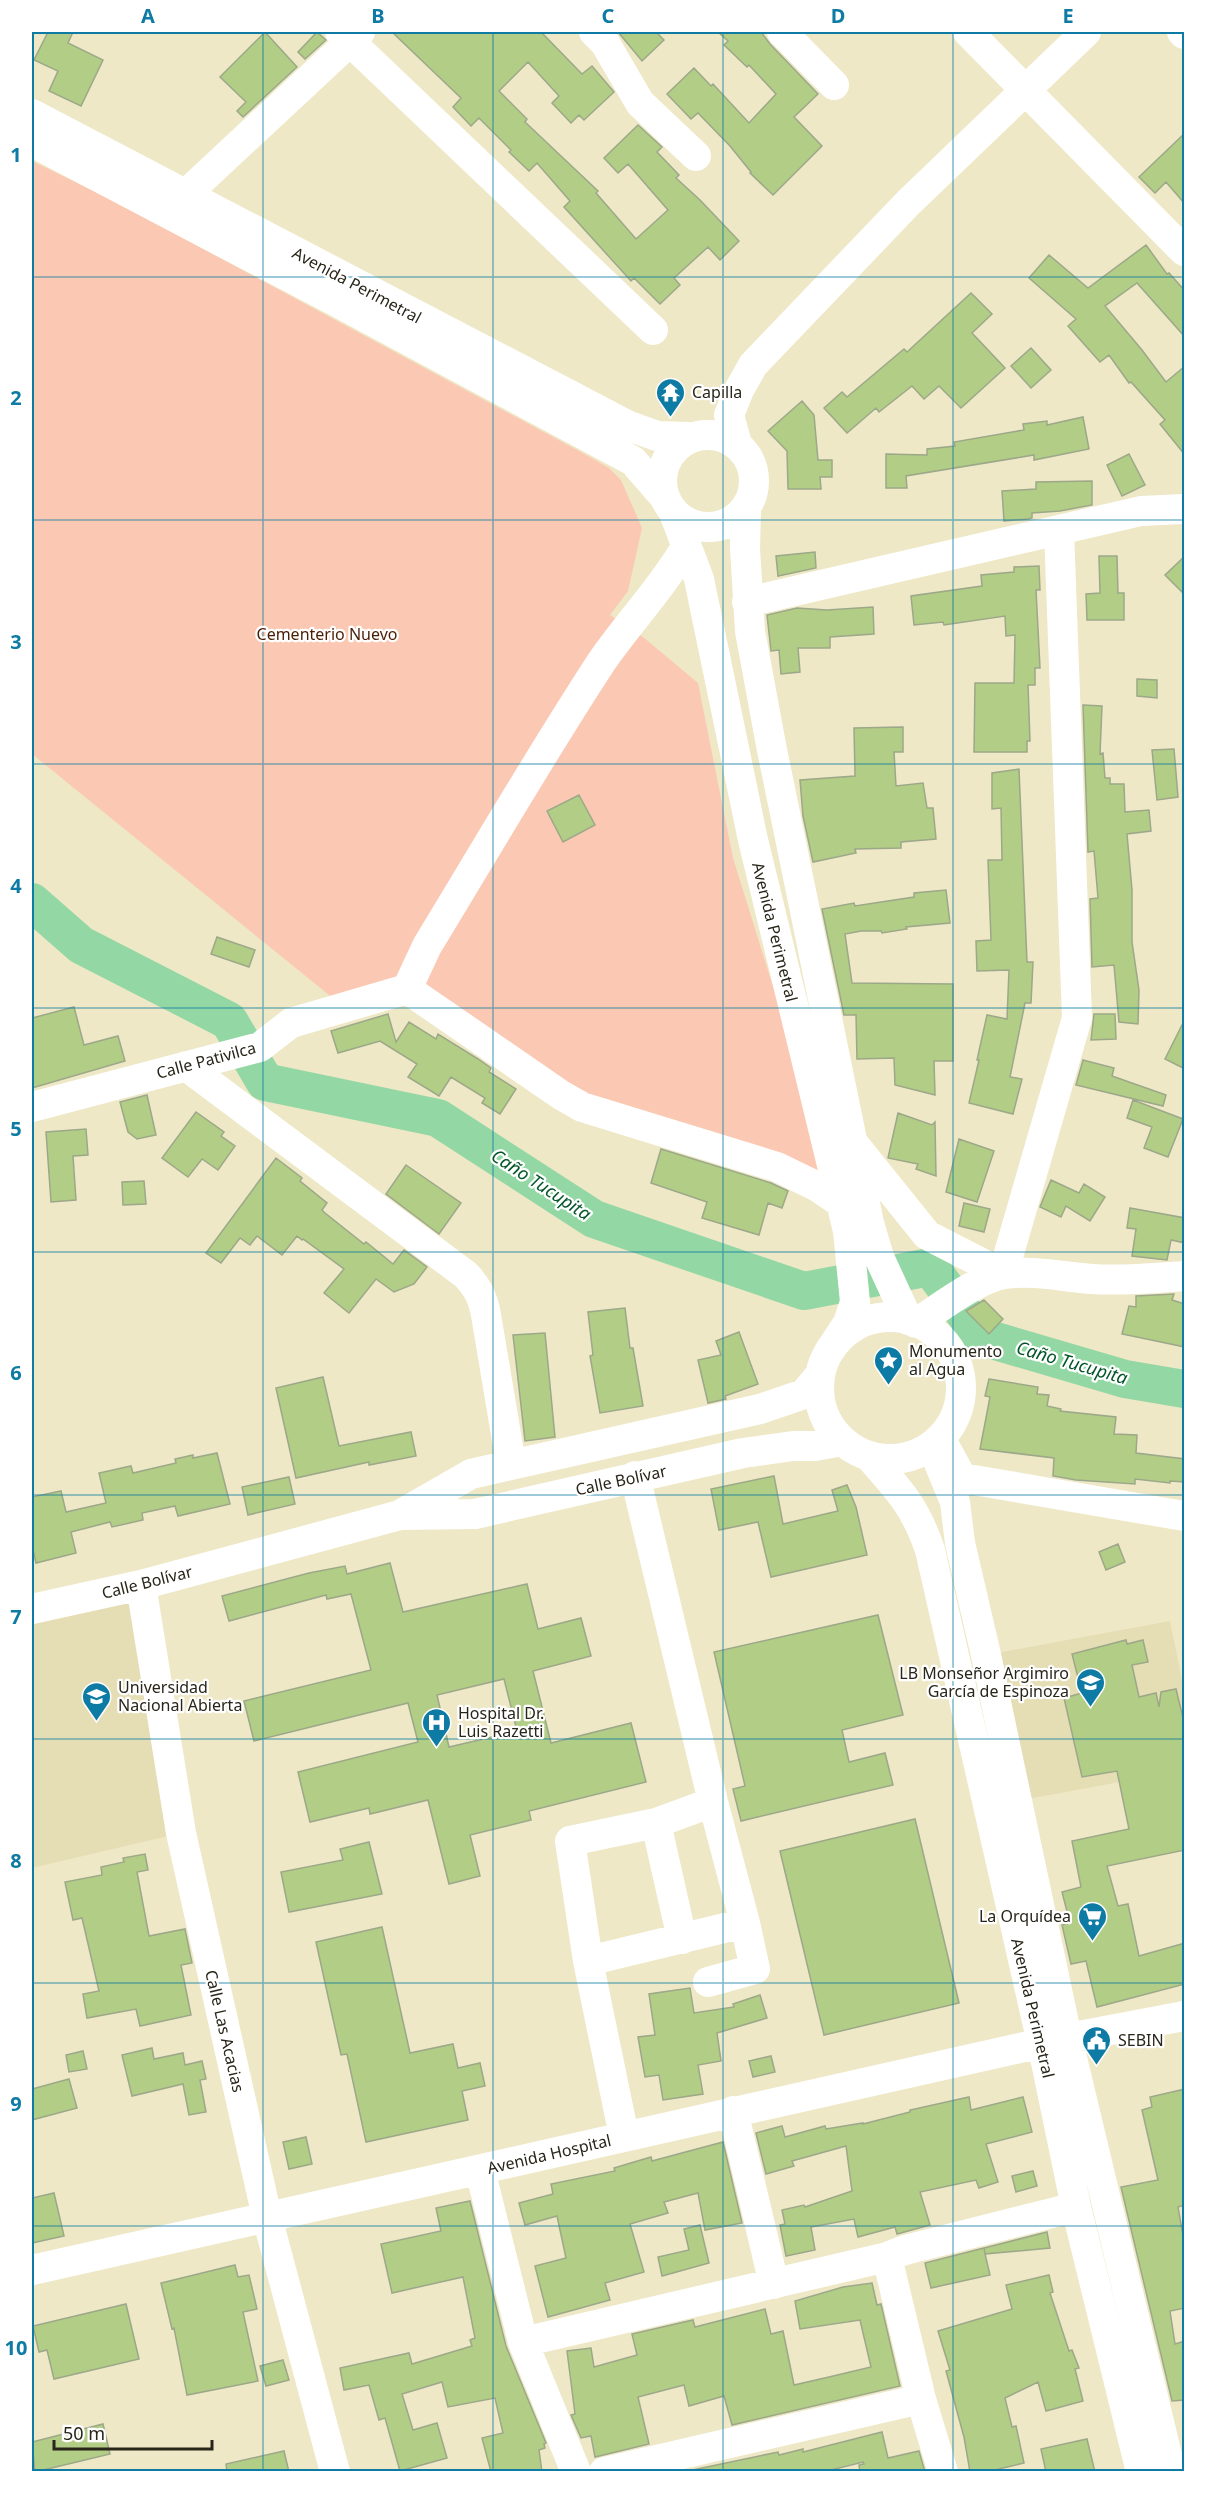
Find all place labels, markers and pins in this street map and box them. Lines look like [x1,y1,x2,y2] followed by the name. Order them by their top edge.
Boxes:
[655,376,687,418] temple icon: Capilla
[692,381,742,403] place label: Capilla
[909,1340,1002,1380] place label: Monumento al Agua
[872,1344,904,1386] place icon: Monumento al Agua
[899,1662,1069,1702] place label: LB Monseñor Argimiro García de Espinoza
[1074,1666,1106,1708] school or university icon: LB Monseñor Argimiro García de Espinoza
[118,1676,242,1716] place label: Universidad Nacional Abierta
[81,1680,113,1722] school or university icon: Universidad Nacional Abierta
[458,1702,544,1742] place label: Hospital Dr. Luis Razetti
[421,1706,453,1748] hospital icon: Hospital Dr. Luis Razetti
[1076,1900,1108,1942] supermarket icon: La Orquídea
[979,1905,1071,1927] place label: La Orquídea
[1081,2024,1113,2066] public building icon: SEBIN
[1118,2029,1164,2051] place label: SEBIN

